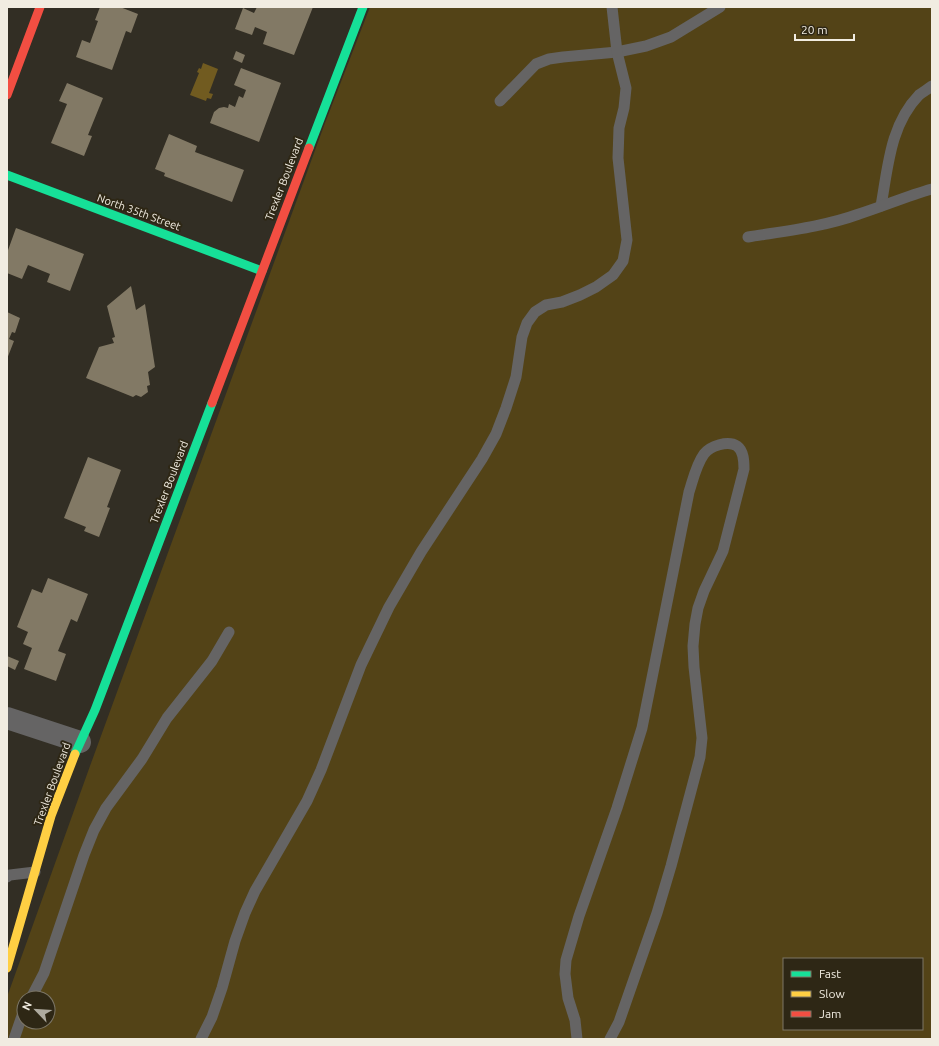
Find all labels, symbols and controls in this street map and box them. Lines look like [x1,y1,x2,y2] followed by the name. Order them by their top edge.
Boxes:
[795,16,854,42] scale bar
[801,23,828,36] text: 20 m
[263,136,305,222] street label: Trexler Boulevard
[96,191,183,233] street label: North 35th Street
[148,439,190,525] street label: Trexler Boulevard
[31,741,73,827] street label: Trexler Boulevard
[783,958,923,1030] legend
[819,967,841,980] text: Fast
[819,987,845,1000] text: Slow
[16,990,56,1030] north arrow
[20,1000,34,1012] text: N
[819,1007,841,1020] text: Jam

